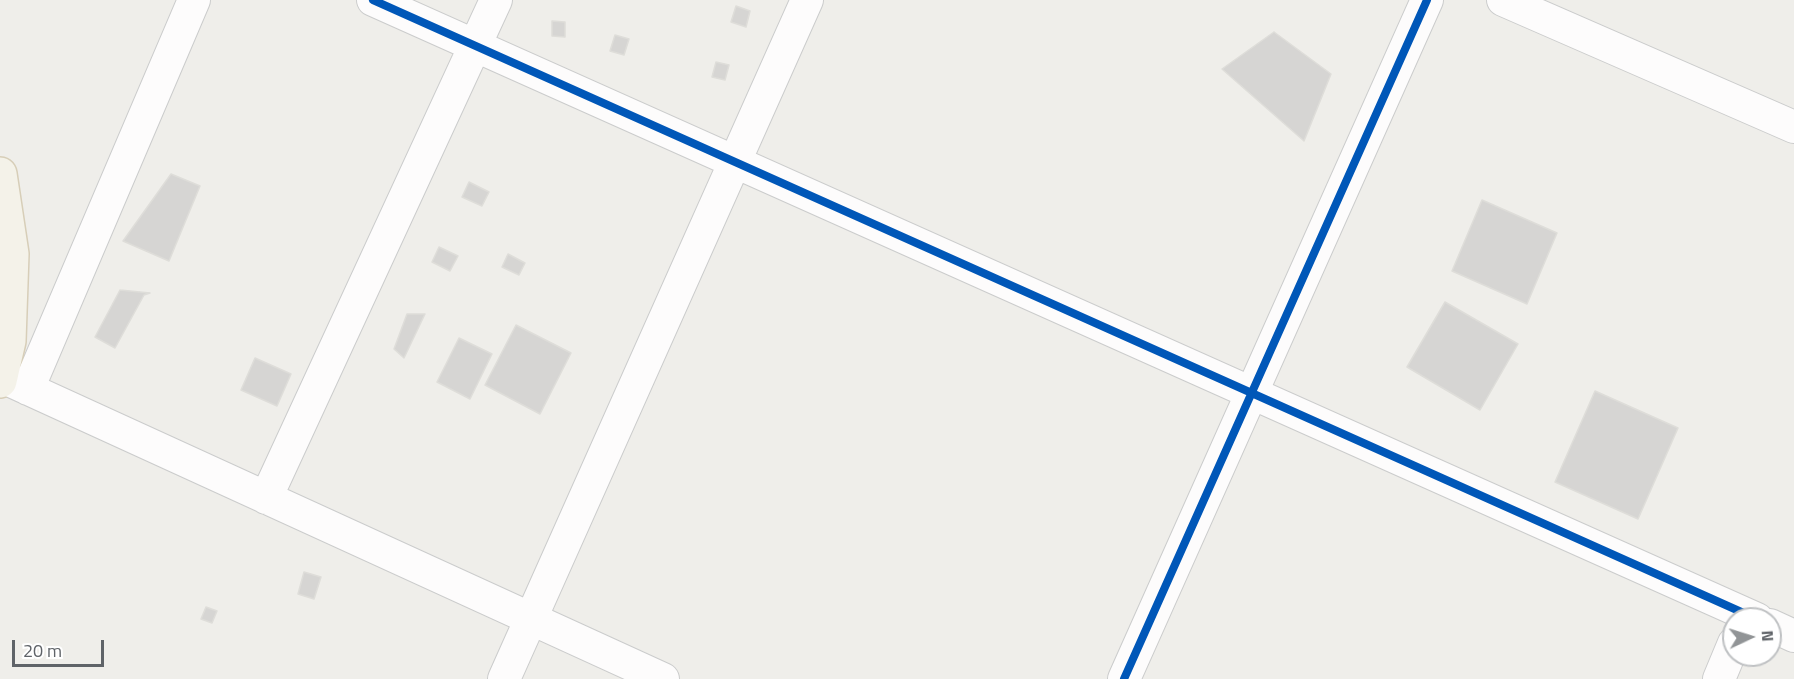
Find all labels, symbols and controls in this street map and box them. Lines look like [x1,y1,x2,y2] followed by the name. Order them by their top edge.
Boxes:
[1722,607,1782,667] north arrow
[15,628,106,666] scale bar
[1756,630,1780,642] text: N
[23,637,62,664] text: 20 m

